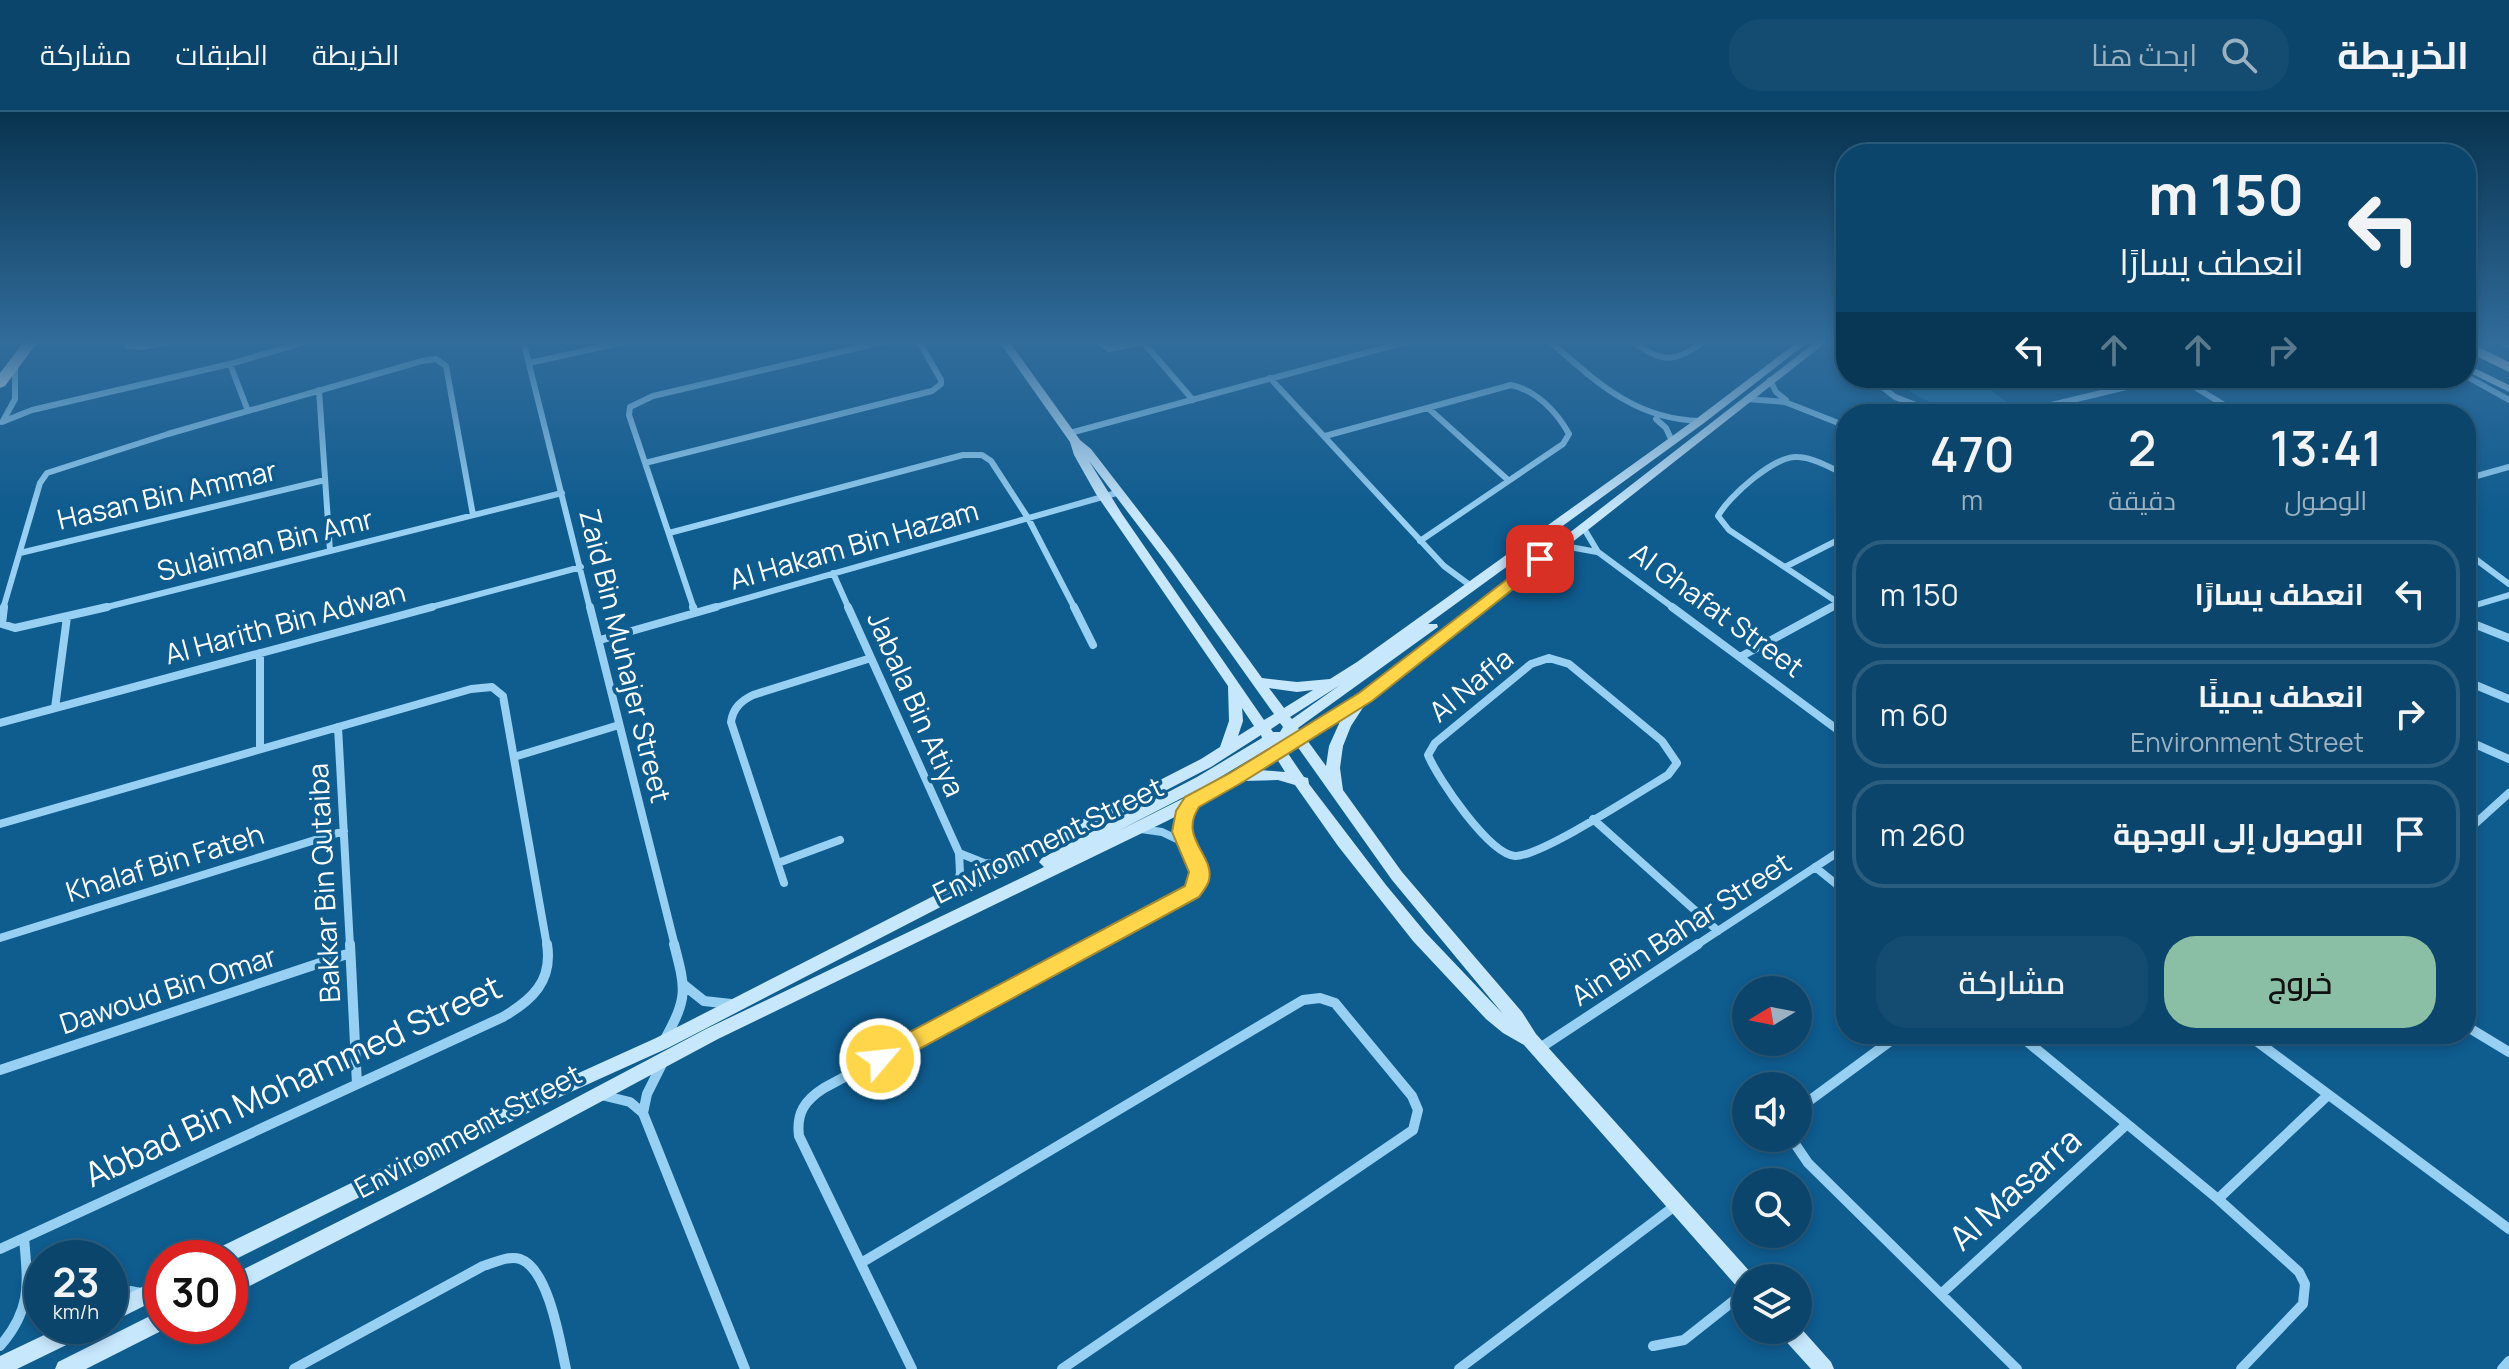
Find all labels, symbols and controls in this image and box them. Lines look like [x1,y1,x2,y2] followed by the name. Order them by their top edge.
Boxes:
[1729,19,2289,91] search box
[2337,28,2469,80] text: الخريطة
[2217,33,2261,77] icon: search
[2091,34,2197,75] text: ابحث هنا
[40,35,131,73] text: مشاركة
[175,35,268,73] text: الطبقات
[312,35,399,73] text: الخريطة
[2148,155,2304,232] text: 150 m
[2332,176,2436,280] icon: left
[2119,237,2304,286] text: انعطف يسارًا
[2008,328,2052,372] icon: left
[2092,328,2136,372] icon: ahead
[2176,328,2220,372] icon: ahead
[2260,328,2304,372] icon: right
[2128,415,2156,480] text: 2
[2270,415,2382,480] text: 13:41
[1930,421,2015,486] text: 470
[53,450,280,538] street label: Hasan Bin Ammar
[1961,482,1983,518] text: m
[2108,482,2176,518] text: دقيقة
[2285,482,2367,518] text: الوصول
[725,490,983,598] street label: Al Hakam Bin Hazam
[153,499,377,589] street label: Sulaiman Bin Amr
[571,505,681,806] street label: Zaid Bin Muhajer Street
[1506,525,1574,593] pin
[1623,533,1812,685] street label: Al Ghafat Street
[1518,537,1562,581] icon: arrive
[160,572,409,672] street label: Al Harith Bin Adwan
[2388,572,2432,616] icon: left
[2194,573,2364,614] text: انعطف يسارًا
[1880,574,1959,615] text: 150 m
[859,605,975,802] street label: Jabala Bin Atiya
[1420,639,1520,730] street label: Al Nafla
[2198,675,2364,716] text: انعطف يمينًا
[2388,692,2432,736] icon: right
[1880,694,1948,735] text: 60 m
[2130,724,2364,760] text: Environment Street
[298,762,348,1004] street label: Bakkar Bin Qutaiba
[926,767,1169,911] street label: Environment Street
[2388,812,2432,856] icon: arrive
[2113,813,2364,854] text: الوصول إلى الوجهة
[61,814,268,910] street label: Khalaf Bin Fateh
[1880,814,1965,855] text: 260 m
[1563,843,1798,1014] street label: Ain Bin Bahar Street
[54,936,281,1042] street label: Dawoud Bin Omar
[1876,936,2148,1028] button: مشاركة
[2164,936,2436,1028] button: خروج
[76,963,509,1197] street label: Abbad Bin Mohammed Street
[1732,976,1812,1056] north arrow
[1732,976,1812,1344] map controls
[838,1017,922,1101] position arrow
[348,1054,588,1206] street label: Environment Street
[1732,1072,1812,1152] button: sound
[1938,1117,2090,1260] street label: Al Masarra
[1732,1168,1812,1248] button: search
[144,1240,248,1344] speed limit sign: 30
[52,1254,100,1309] text: 23
[1732,1264,1812,1344] button: layers
[53,1298,99,1325] text: km/h

